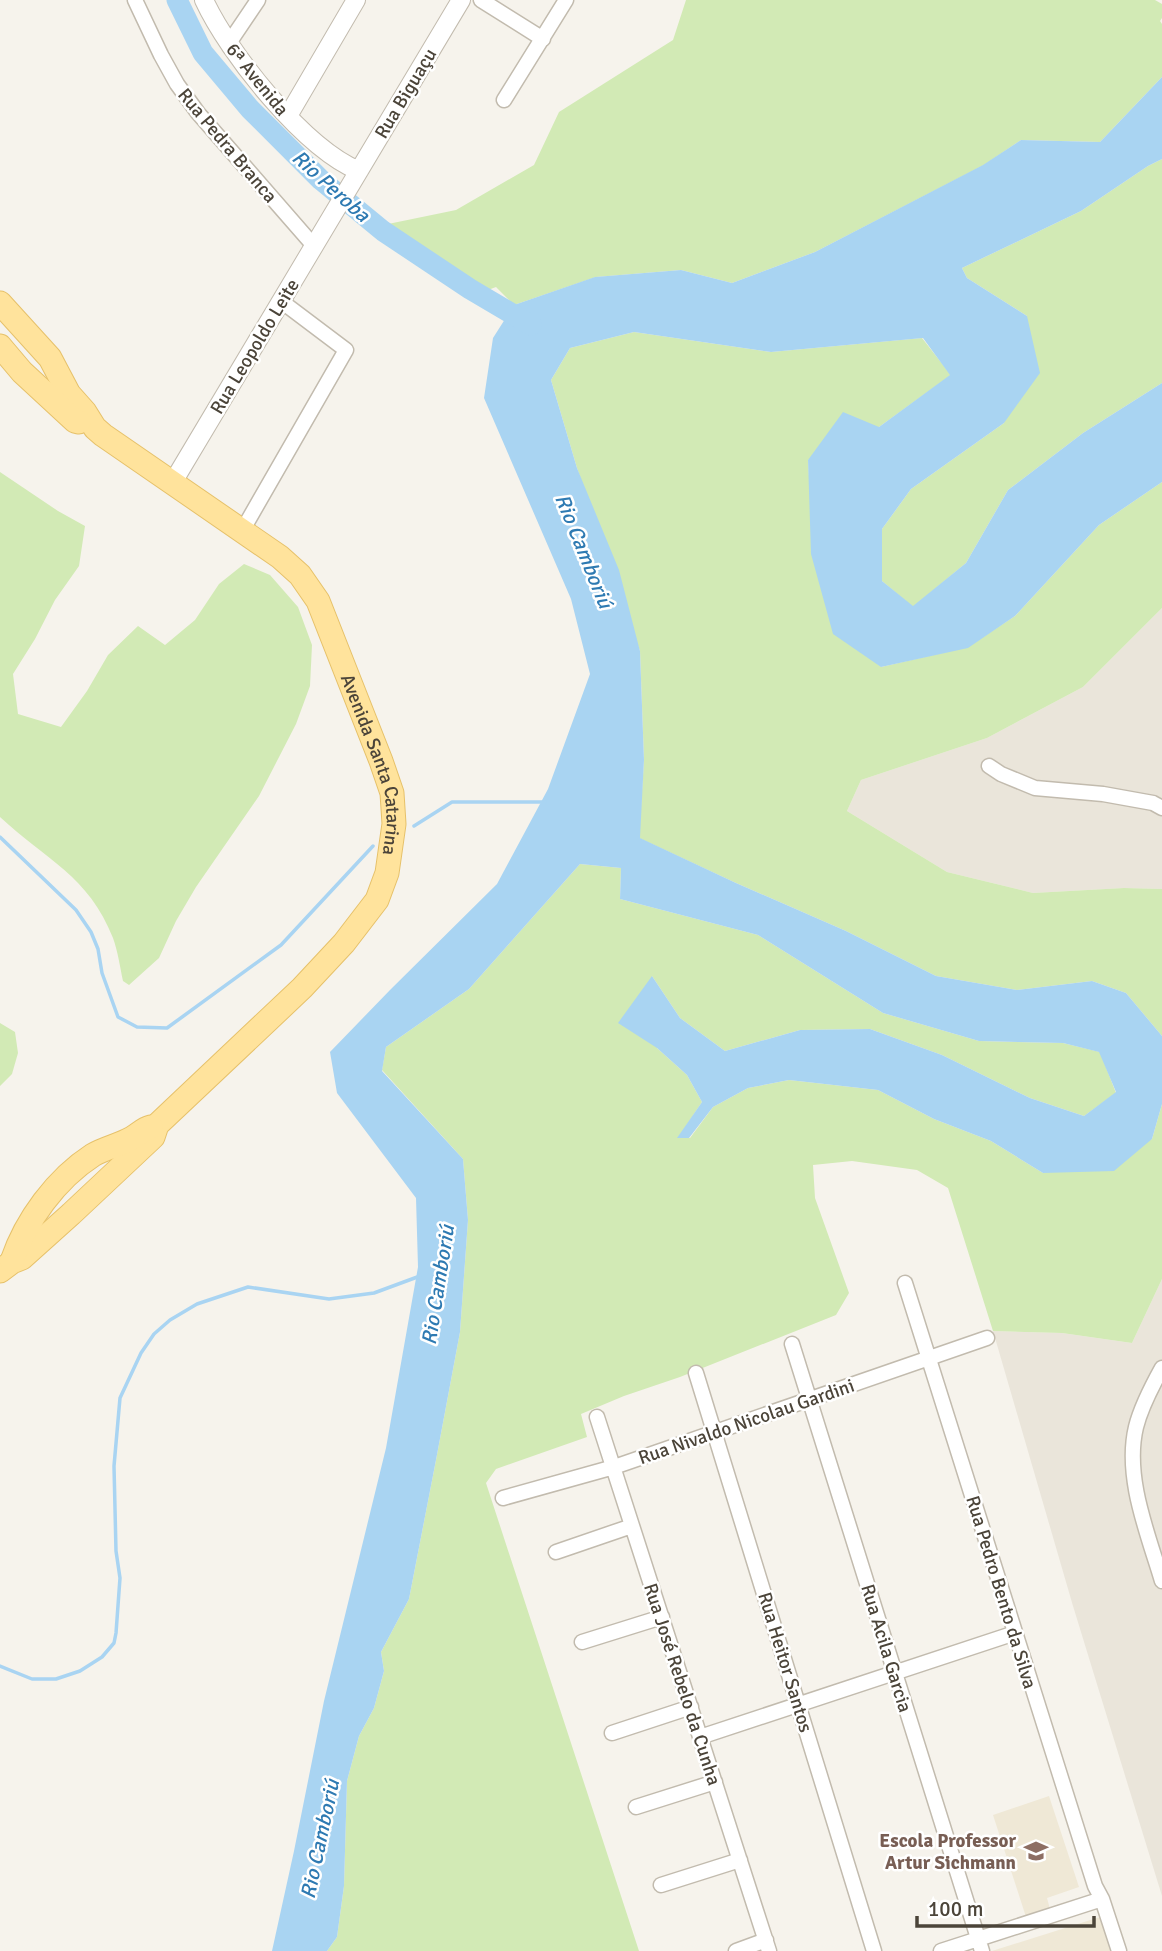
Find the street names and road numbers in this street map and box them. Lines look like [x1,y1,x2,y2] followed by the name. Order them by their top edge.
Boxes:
[221,38,294,121] street label: 6ª Avenida
[370,44,442,143] street label: Rua Biguaçu
[172,83,282,208] street label: Rua Pedra Branca
[205,275,305,419] street label: Rua Leopoldo Leite
[335,671,405,857] street label: Avenida Santa Catarina
[635,1374,857,1470] street label: Rua Nivaldo Nicolau Gardini
[960,1493,1042,1692] street label: Rua Pedro Bento da Silva
[638,1580,726,1788] street label: Rua José Rebelo da Cunha
[855,1581,917,1715] street label: Rua Acila Garcia
[752,1589,818,1735] street label: Rua Heitor Santos

